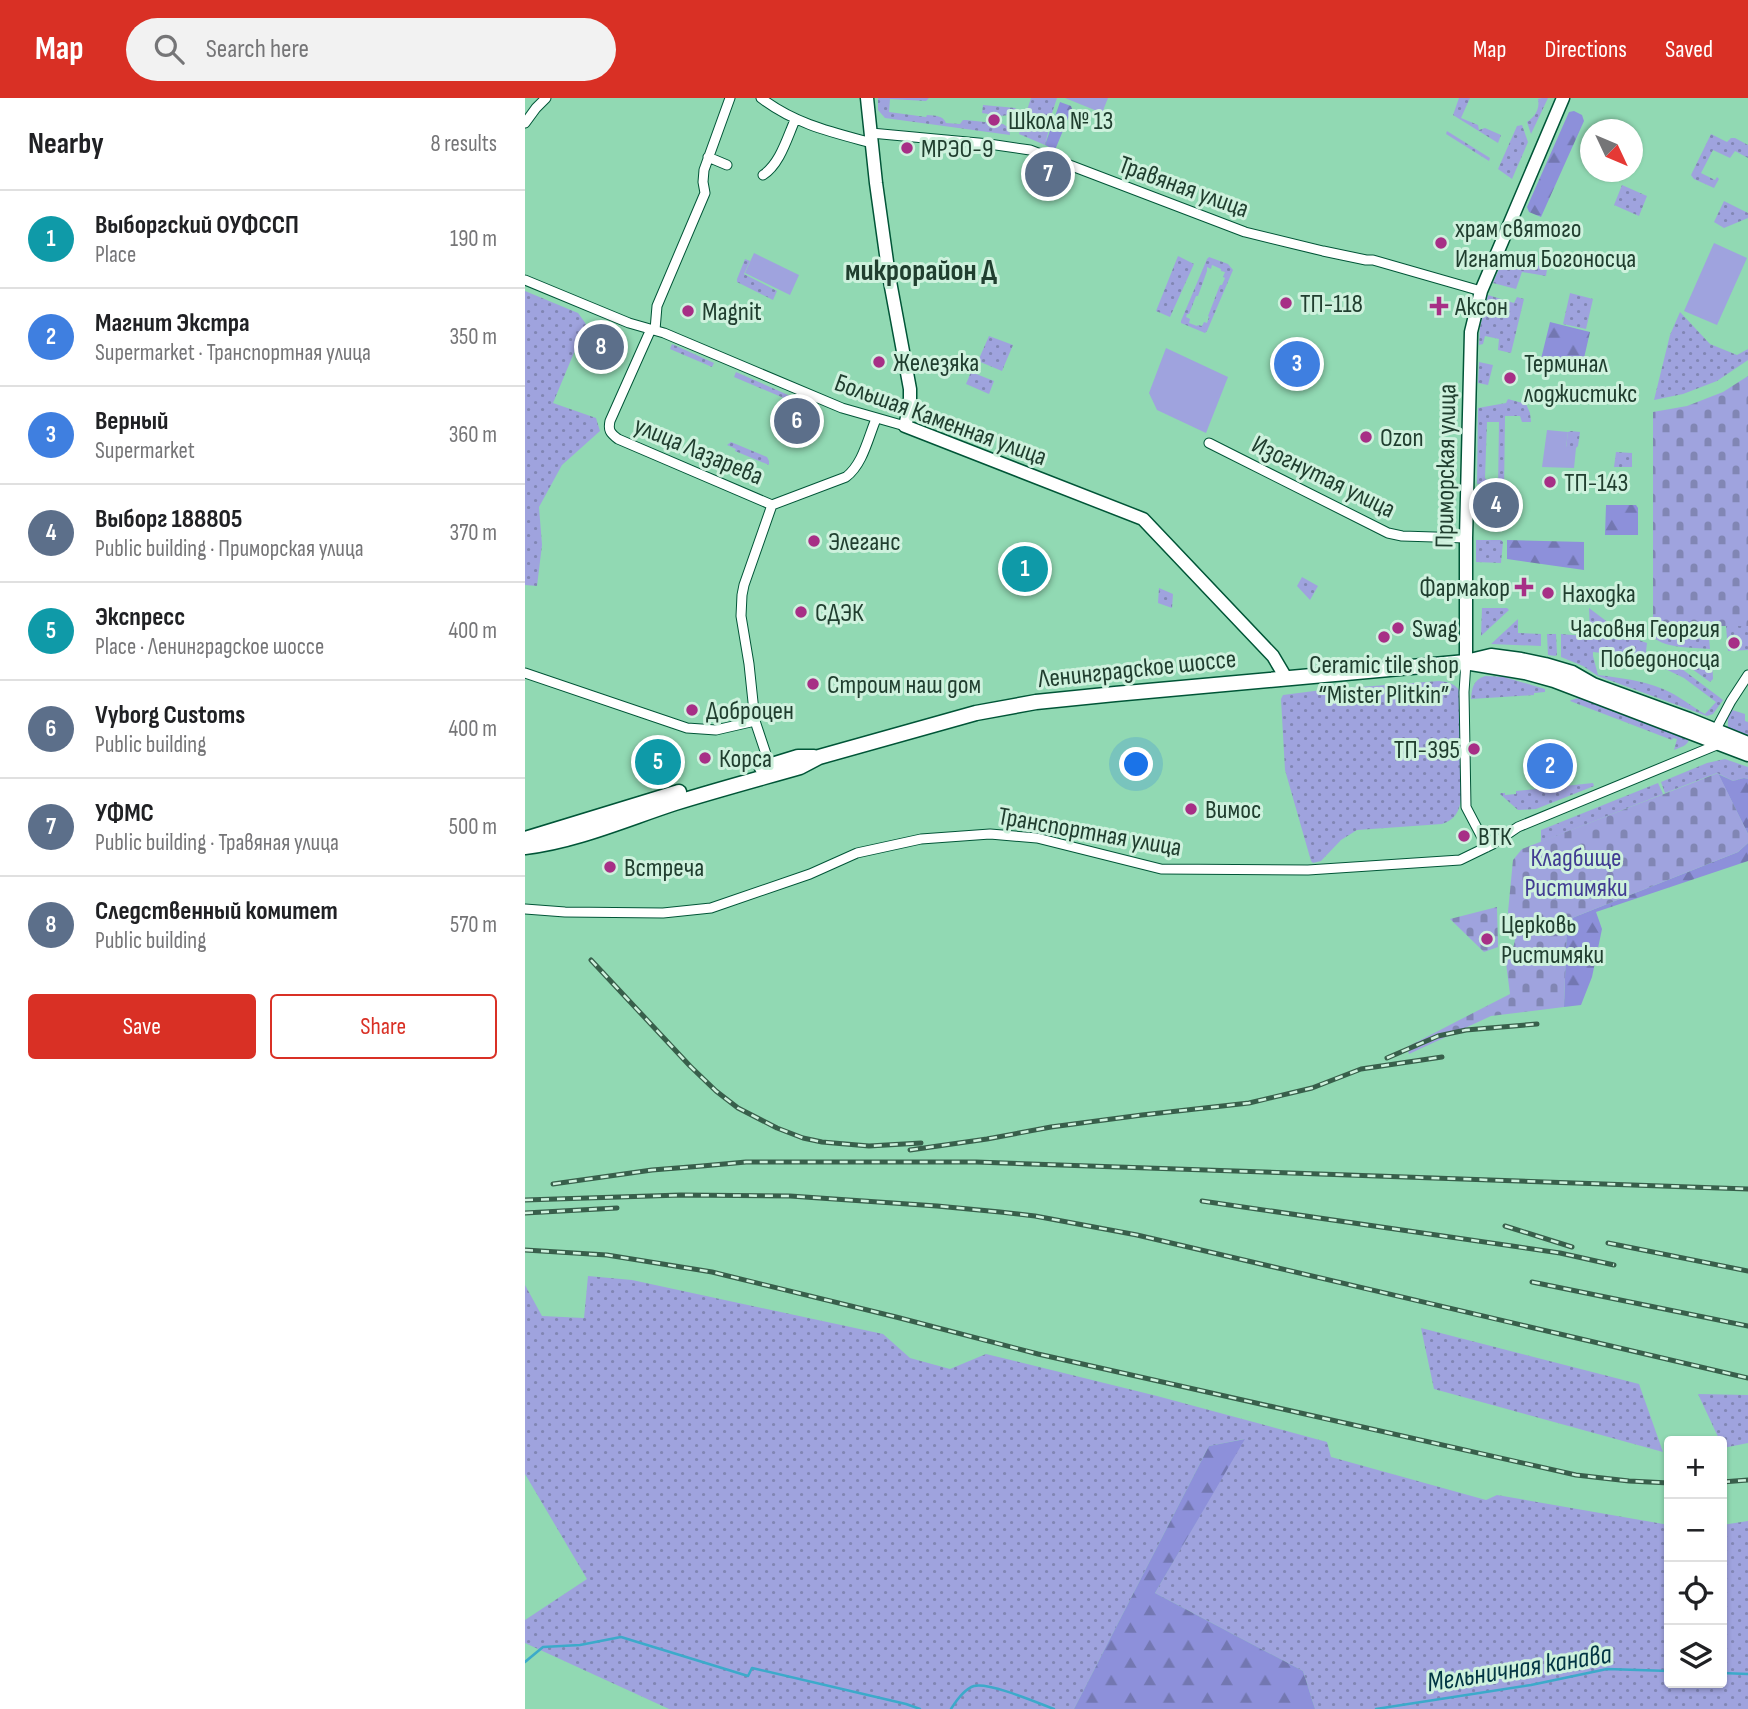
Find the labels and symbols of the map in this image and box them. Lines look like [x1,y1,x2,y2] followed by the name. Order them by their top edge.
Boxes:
[1008,106,1113,137] place label: Школа № 13
[986,112,1002,128] marker: Школа № 13
[1580,119,1643,182] north arrow
[921,134,993,165] place label: МРЭО-9
[899,140,915,156] marker: МРЭО-9
[1025,148,1071,200] pin: 7
[1114,150,1253,225] street label: Травяная улица
[1455,214,1636,275] place label: храм святого Игнатия Богоносца
[1433,235,1449,251] marker: храм святого Игнатия Богоносца
[845,253,997,289] district label: микрорайон Д
[1300,289,1363,320] place label: ТП-118
[1454,292,1508,323] place label: Аксон
[1278,295,1294,311] marker: ТП-118
[1429,296,1449,316] marker: Аксон
[702,297,762,328] place label: Magnit
[680,303,696,319] marker: Magnit
[578,321,624,373] pin: 8
[1274,338,1320,390] pin: 3
[893,348,979,379] place label: Железяка
[1524,349,1637,410] place label: Терминал лоджистикс
[871,354,887,370] marker: Железяка
[830,368,1051,473] street label: Большая Каменная улица
[1502,370,1518,386] marker: Терминал лоджистикс
[1430,384,1463,548] street label: Приморская улица
[774,395,820,447] pin: 6
[629,410,768,493] street label: улица Лазарева
[1380,423,1424,454] place label: Ozon
[1247,429,1400,525] street label: Изогнутая улица
[1358,429,1374,445] marker: Ozon
[1564,468,1628,499] place label: ТП-143
[1542,474,1558,490] marker: ТП-143
[1473,479,1519,531] pin: 4
[828,527,901,558] place label: Элеганс
[806,533,822,549] marker: Элеганс
[1002,543,1048,595] pin: 1
[1419,573,1510,604] place label: Фармакор
[1516,579,1532,595] marker: Фармакор
[1562,579,1636,610] place label: Находка
[1540,585,1556,601] marker: Находка
[815,598,864,629] place label: СДЭК
[793,604,809,620] marker: СДЭК
[1412,614,1458,645] place label: Swag
[1570,614,1720,675] place label: Часовня Георгия Победоносца
[1390,620,1406,636] marker: Swag
[1376,629,1392,645] marker: Ceramic tile shop “Mister Plitkin”
[1726,635,1742,651] marker: Часовня Георгия Победоносца
[1036,644,1238,695] street label: Ленинградское шоссе
[1309,650,1459,711] place label: Ceramic tile shop “Mister Plitkin”
[827,670,981,701] place label: Строим наш дом
[805,676,821,692] marker: Строим наш дом
[706,696,794,727] place label: Доброцен
[684,702,700,718] marker: Доброцен
[1394,735,1460,766] place label: ТП-395
[635,736,681,788] pin: 5
[1527,740,1573,792] pin: 2
[1466,741,1482,757] marker: ТП-395
[719,744,772,775] place label: Корса
[1119,747,1153,781] your location
[697,750,713,766] marker: Корса
[1205,795,1261,826] place label: Вимос
[996,801,1184,864] street label: Транспортная улица
[1183,801,1199,817] marker: Вимос
[1478,822,1512,853] place label: ВТК
[1456,828,1472,844] marker: ВТК
[1524,843,1628,904] park label: Кладбище Ристимяки
[624,853,704,884] place label: Встреча
[602,859,618,875] marker: Встреча
[1501,910,1604,971] place label: Церковь Ристимяки
[1479,931,1495,947] marker: Церковь Ристимяки
[1425,1637,1615,1699] water label: Мельничная канава

